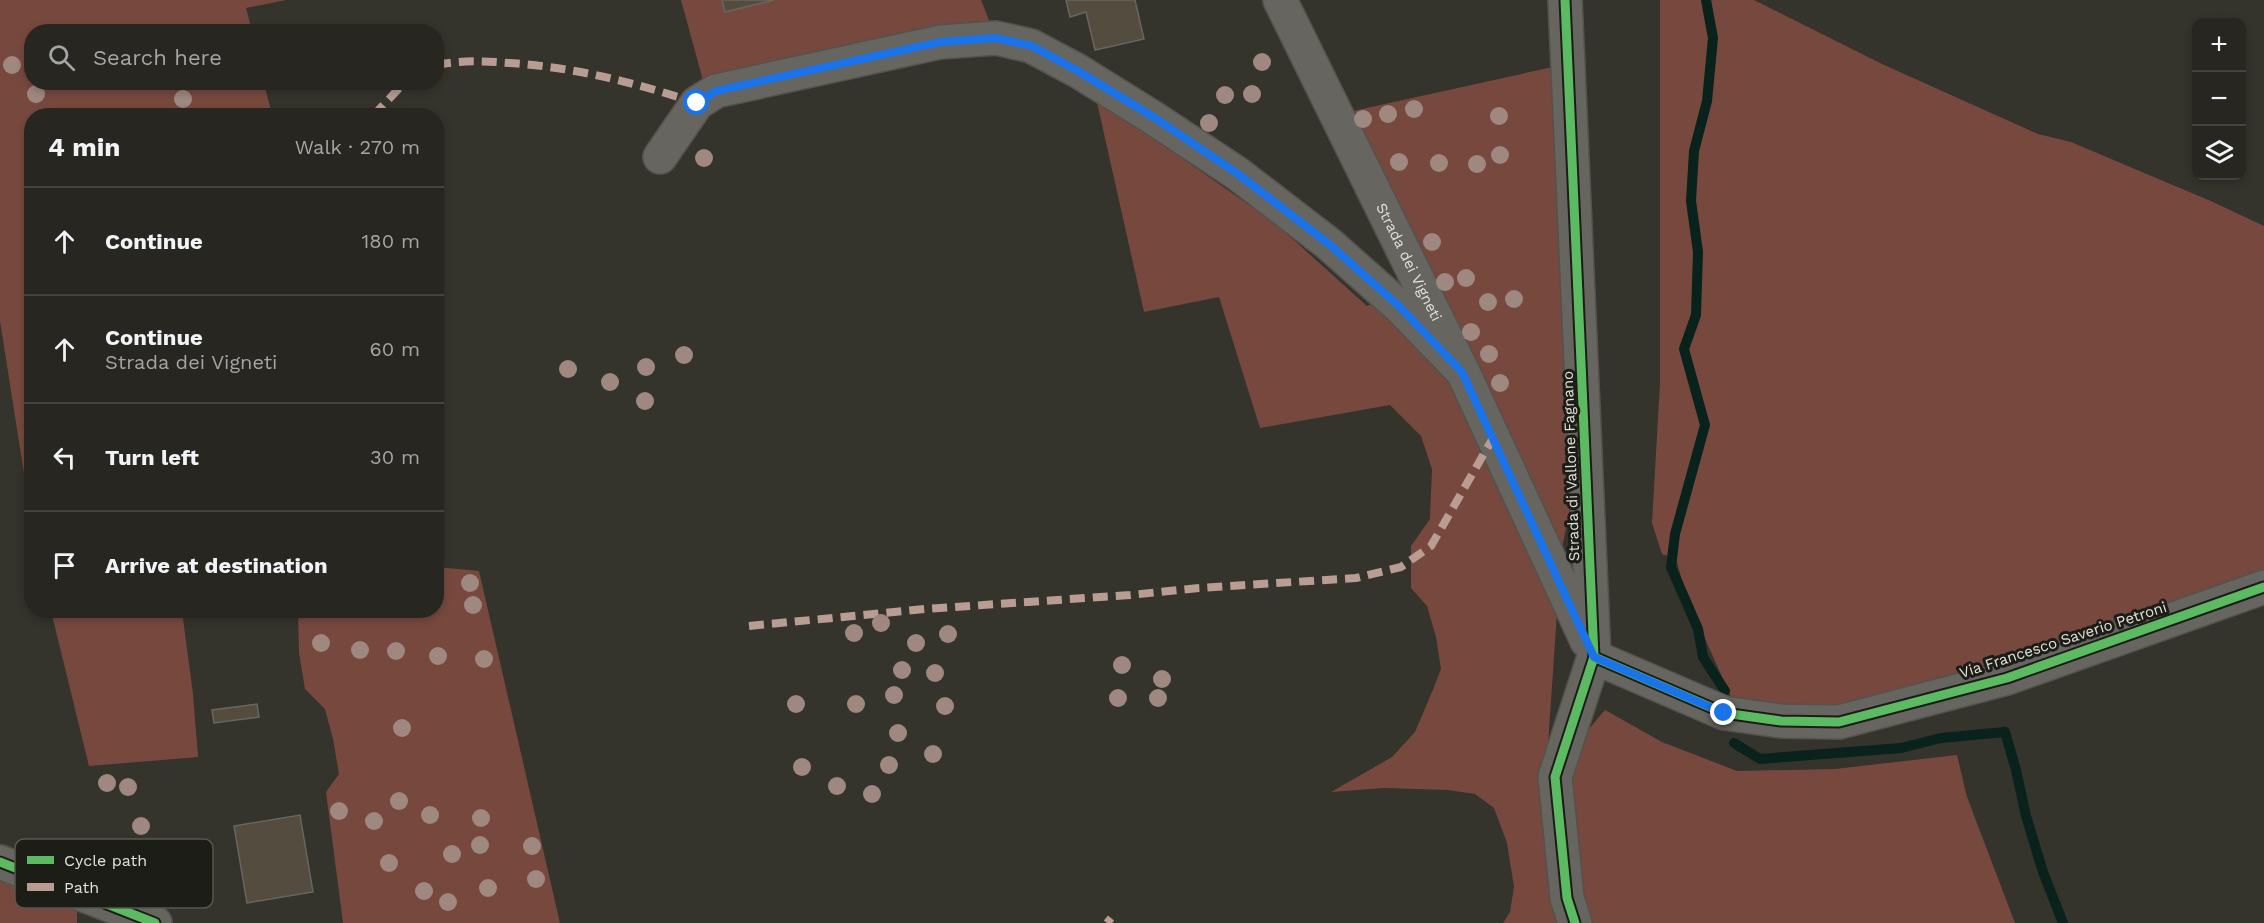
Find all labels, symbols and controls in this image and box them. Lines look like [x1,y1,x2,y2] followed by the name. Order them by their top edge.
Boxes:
[2192,18,2246,180] map controls
[2192,18,2246,72] button: +
[24,24,444,90] search box
[45,41,78,74] icon: search
[93,45,222,70] text: Search here
[2192,72,2246,126] button: −
[683,89,709,115] route start
[2192,126,2246,180] button: layers
[48,132,120,162] text: 4 min
[295,135,420,159] text: Walk · 270 m
[1372,200,1446,324] street label: Strada dei Vigneti
[48,225,81,258] icon: ahead
[105,229,203,254] text: Continue
[362,229,420,253] text: 180 m
[105,325,203,350] text: Continue
[48,333,81,366] icon: ahead
[370,337,420,361] text: 60 m
[105,350,277,374] text: Strada dei Vigneti
[1559,371,1583,561] street label: Strada di Vallone Fagnano
[48,441,81,474] icon: left
[105,445,199,470] text: Turn left
[370,445,420,469] text: 30 m
[48,549,81,582] icon: arrive
[105,553,328,578] text: Arrive at destination
[1957,598,2169,682] street label: Via Francesco Saverio Petroni
[1710,699,1736,725] route end
[15,839,213,908] legend
[64,851,147,870] text: Cycle path
[64,878,99,897] text: Path

